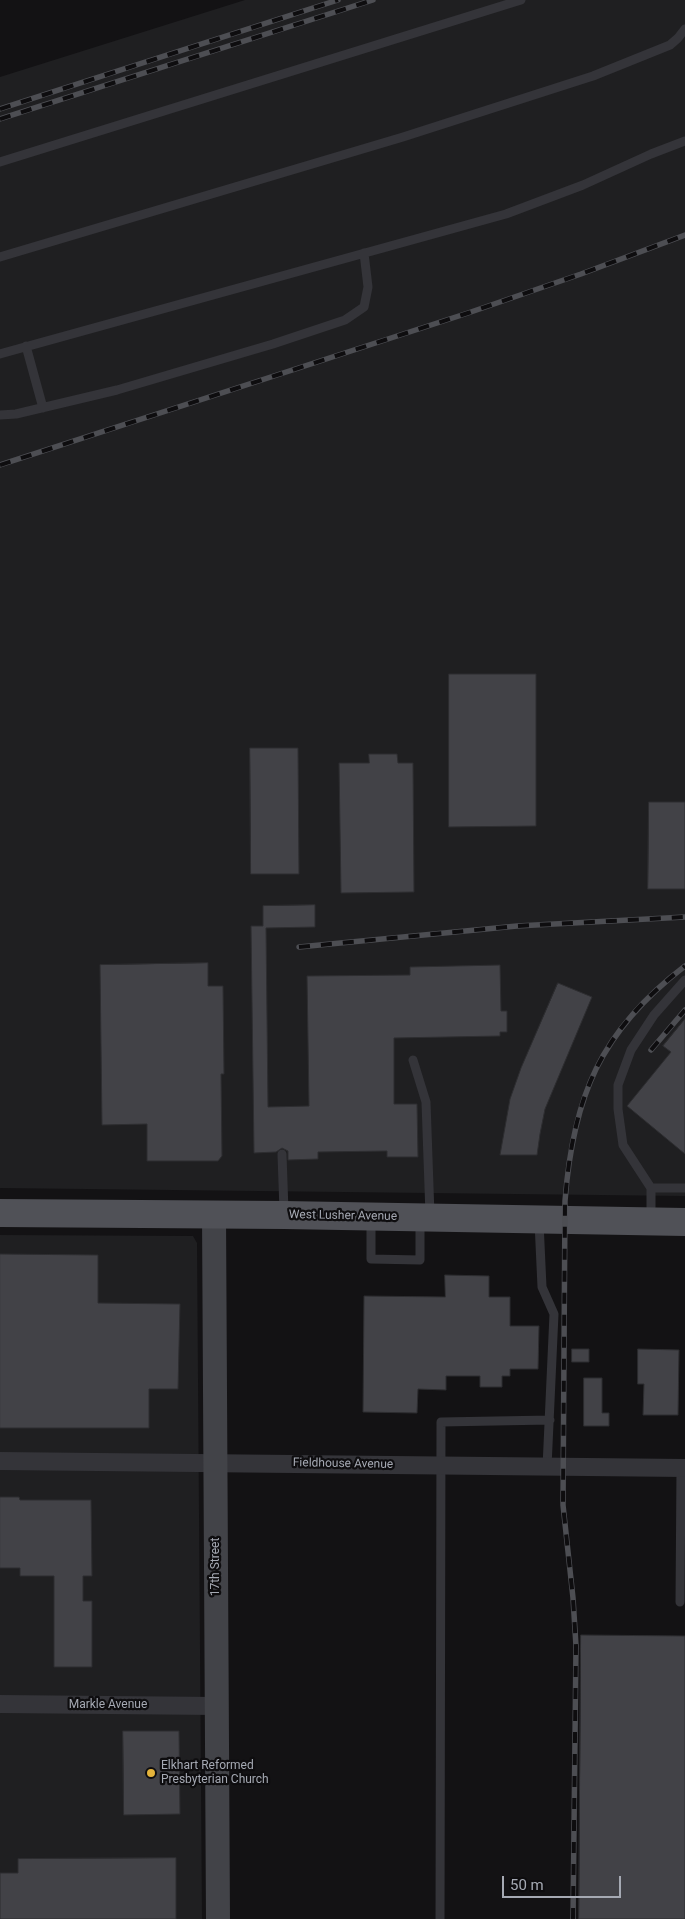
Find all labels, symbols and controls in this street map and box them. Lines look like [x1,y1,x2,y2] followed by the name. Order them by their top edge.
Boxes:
[289,1208,397,1224] street label: West Lusher Avenue
[293,1456,393,1472] street label: Fieldhouse Avenue
[209,1538,223,1596] street label: 17th Street
[69,1698,147,1712] street label: Markle Avenue
[161,1759,269,1787] place label: Elkhart Reformed Presbyterian Church
[145,1767,157,1779] marker: Elkhart Reformed Presbyterian Church
[505,1866,624,1898] scale bar
[510,1876,544,1894] text: 50 m

